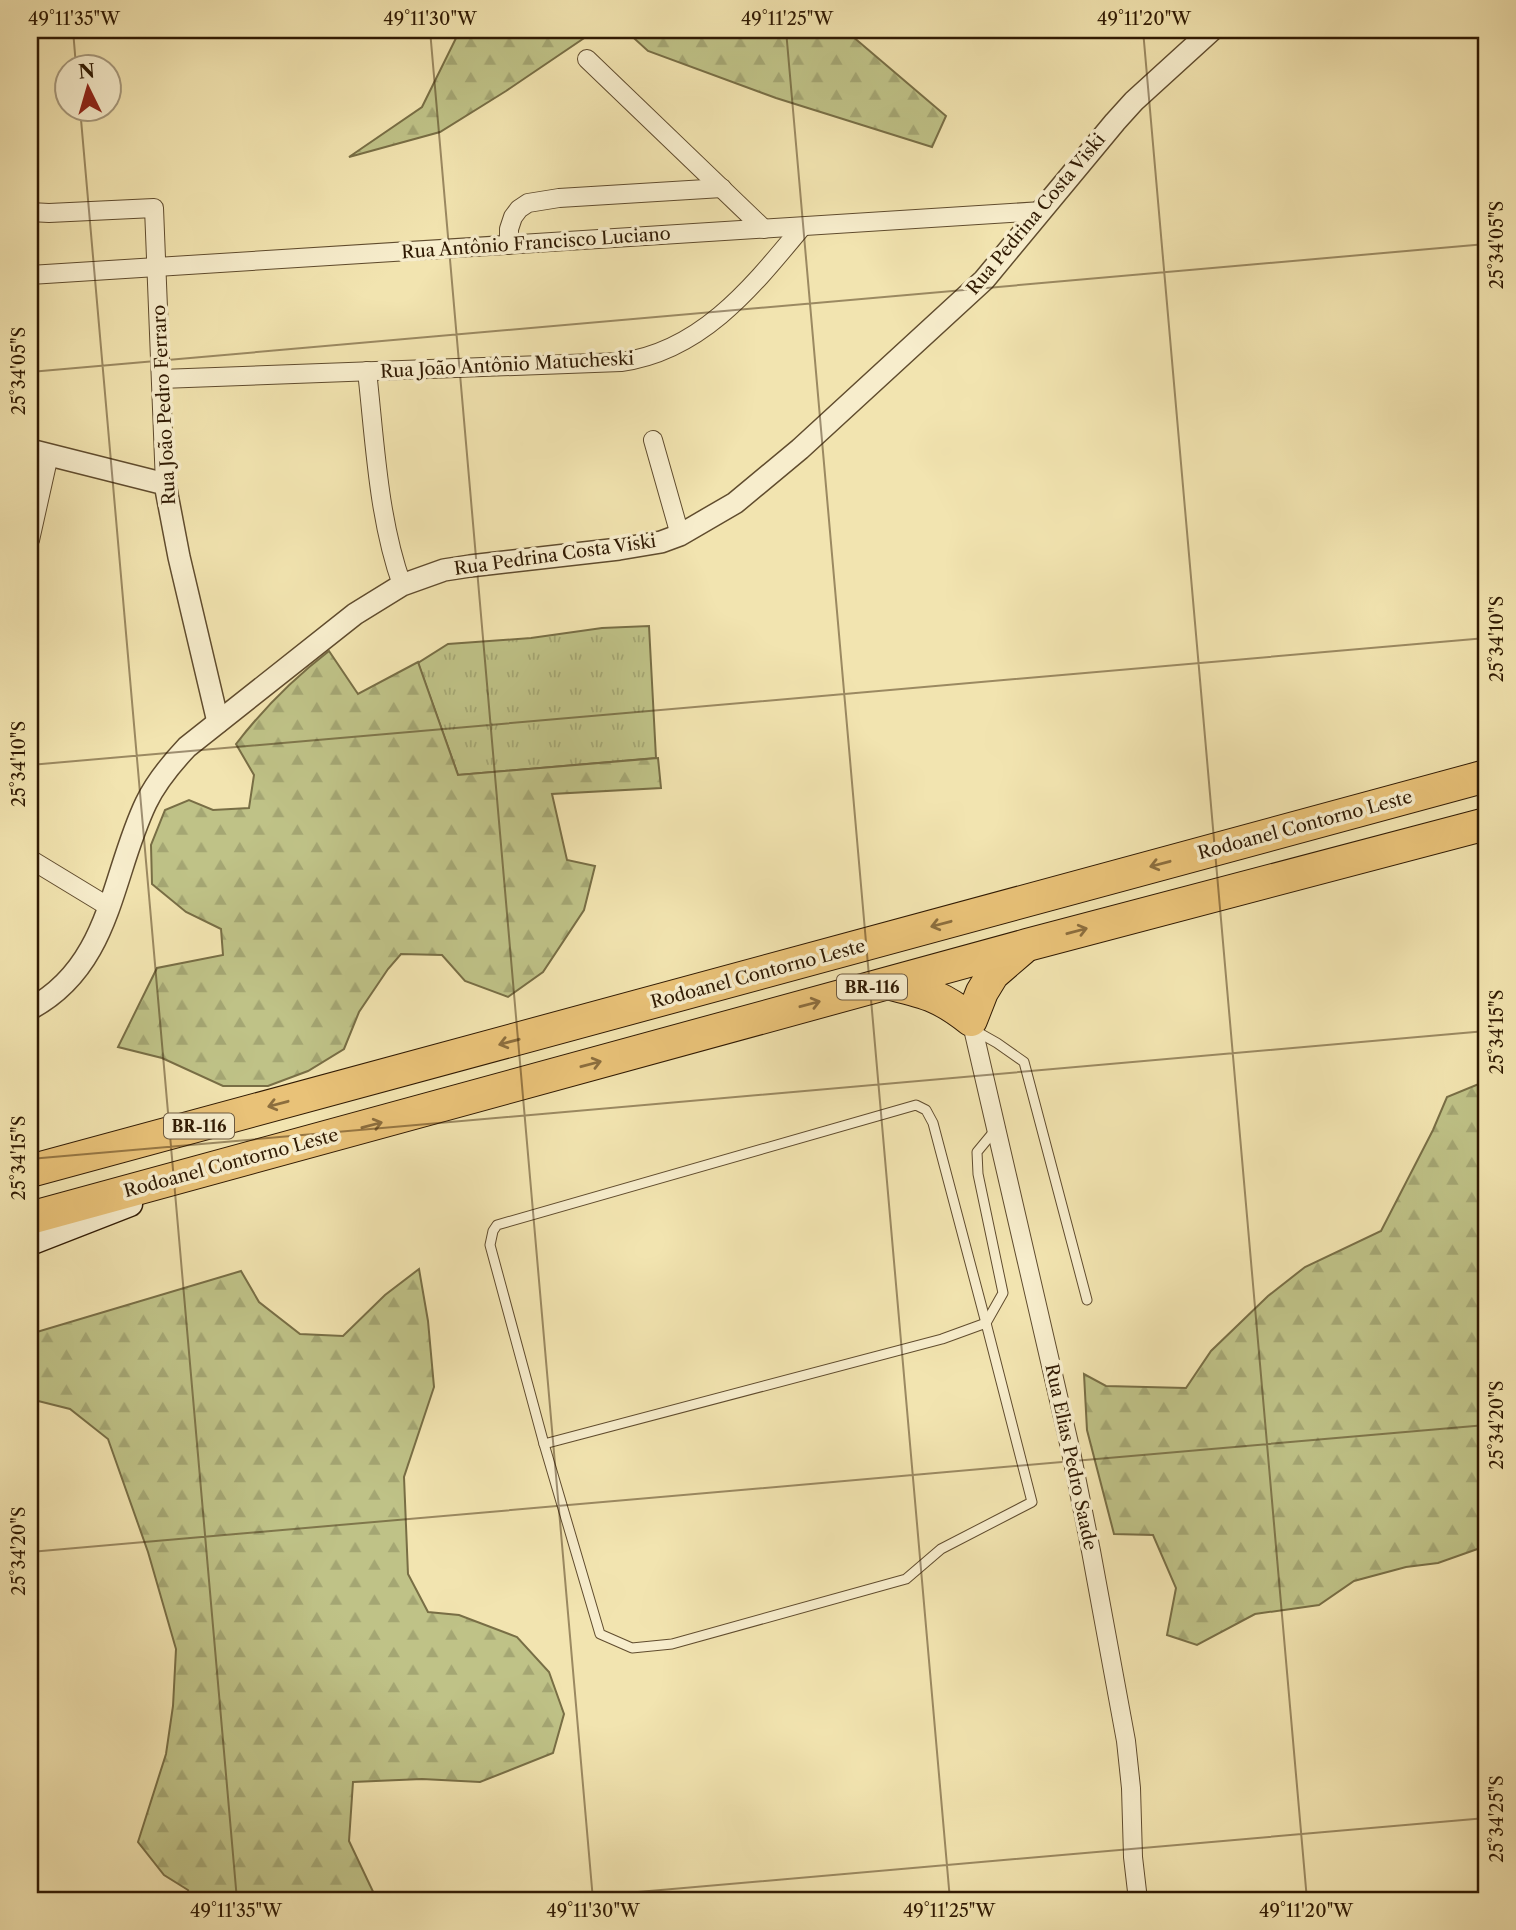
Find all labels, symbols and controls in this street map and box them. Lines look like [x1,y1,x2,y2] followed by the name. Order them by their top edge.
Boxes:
[28,8,121,30] text: 49°11'35"W
[383,8,478,30] text: 49°11'30"W
[741,8,834,30] text: 49°11'25"W
[1097,8,1192,30] text: 49°11'20"W
[52,52,122,122] north arrow
[77,59,96,84] text: N
[962,128,1110,299] street label: Rua Pedrina Costa Viski
[1486,201,1508,289] text: 25°34'05"S
[401,223,671,263] street label: Rua Antônio Francisco Luciano
[148,304,180,506] street label: Rua João Pedro Ferraro
[8,327,30,415] text: 25°34'05"S
[380,347,635,383] street label: Rua João Antônio Matucheski
[453,530,658,580] street label: Rua Pedrina Costa Viski
[1486,596,1508,682] text: 25°34'10"S
[8,721,30,807] text: 25°34'10"S
[1195,786,1415,864] street label: Rodoanel Contorno Leste
[1150,859,1172,872] one-way arrow
[930,918,953,931] one-way arrow
[1066,924,1088,937] one-way arrow
[648,935,868,1013] street label: Rodoanel Contorno Leste
[837,974,907,1000] road number: BR-116
[1486,990,1508,1074] text: 25°34'15"S
[799,997,821,1010] one-way arrow
[498,1036,520,1049] one-way arrow
[580,1057,602,1070] one-way arrow
[267,1098,290,1111] one-way arrow
[164,1114,234,1138] road number: BR-116
[8,1116,30,1200] text: 25°34'15"S
[360,1117,382,1130] one-way arrow
[121,1124,341,1202] street label: Rodoanel Contorno Leste
[1040,1362,1102,1552] street label: Rua Elias Pedro Saade
[1486,1380,1508,1470] text: 25°34'20"S
[8,1506,30,1596] text: 25°34'20"S
[1486,1775,1508,1863] text: 25°34'25"S
[190,1900,283,1922] text: 49°11'35"W
[546,1900,641,1922] text: 49°11'30"W
[903,1900,996,1922] text: 49°11'25"W
[1259,1900,1354,1922] text: 49°11'20"W

